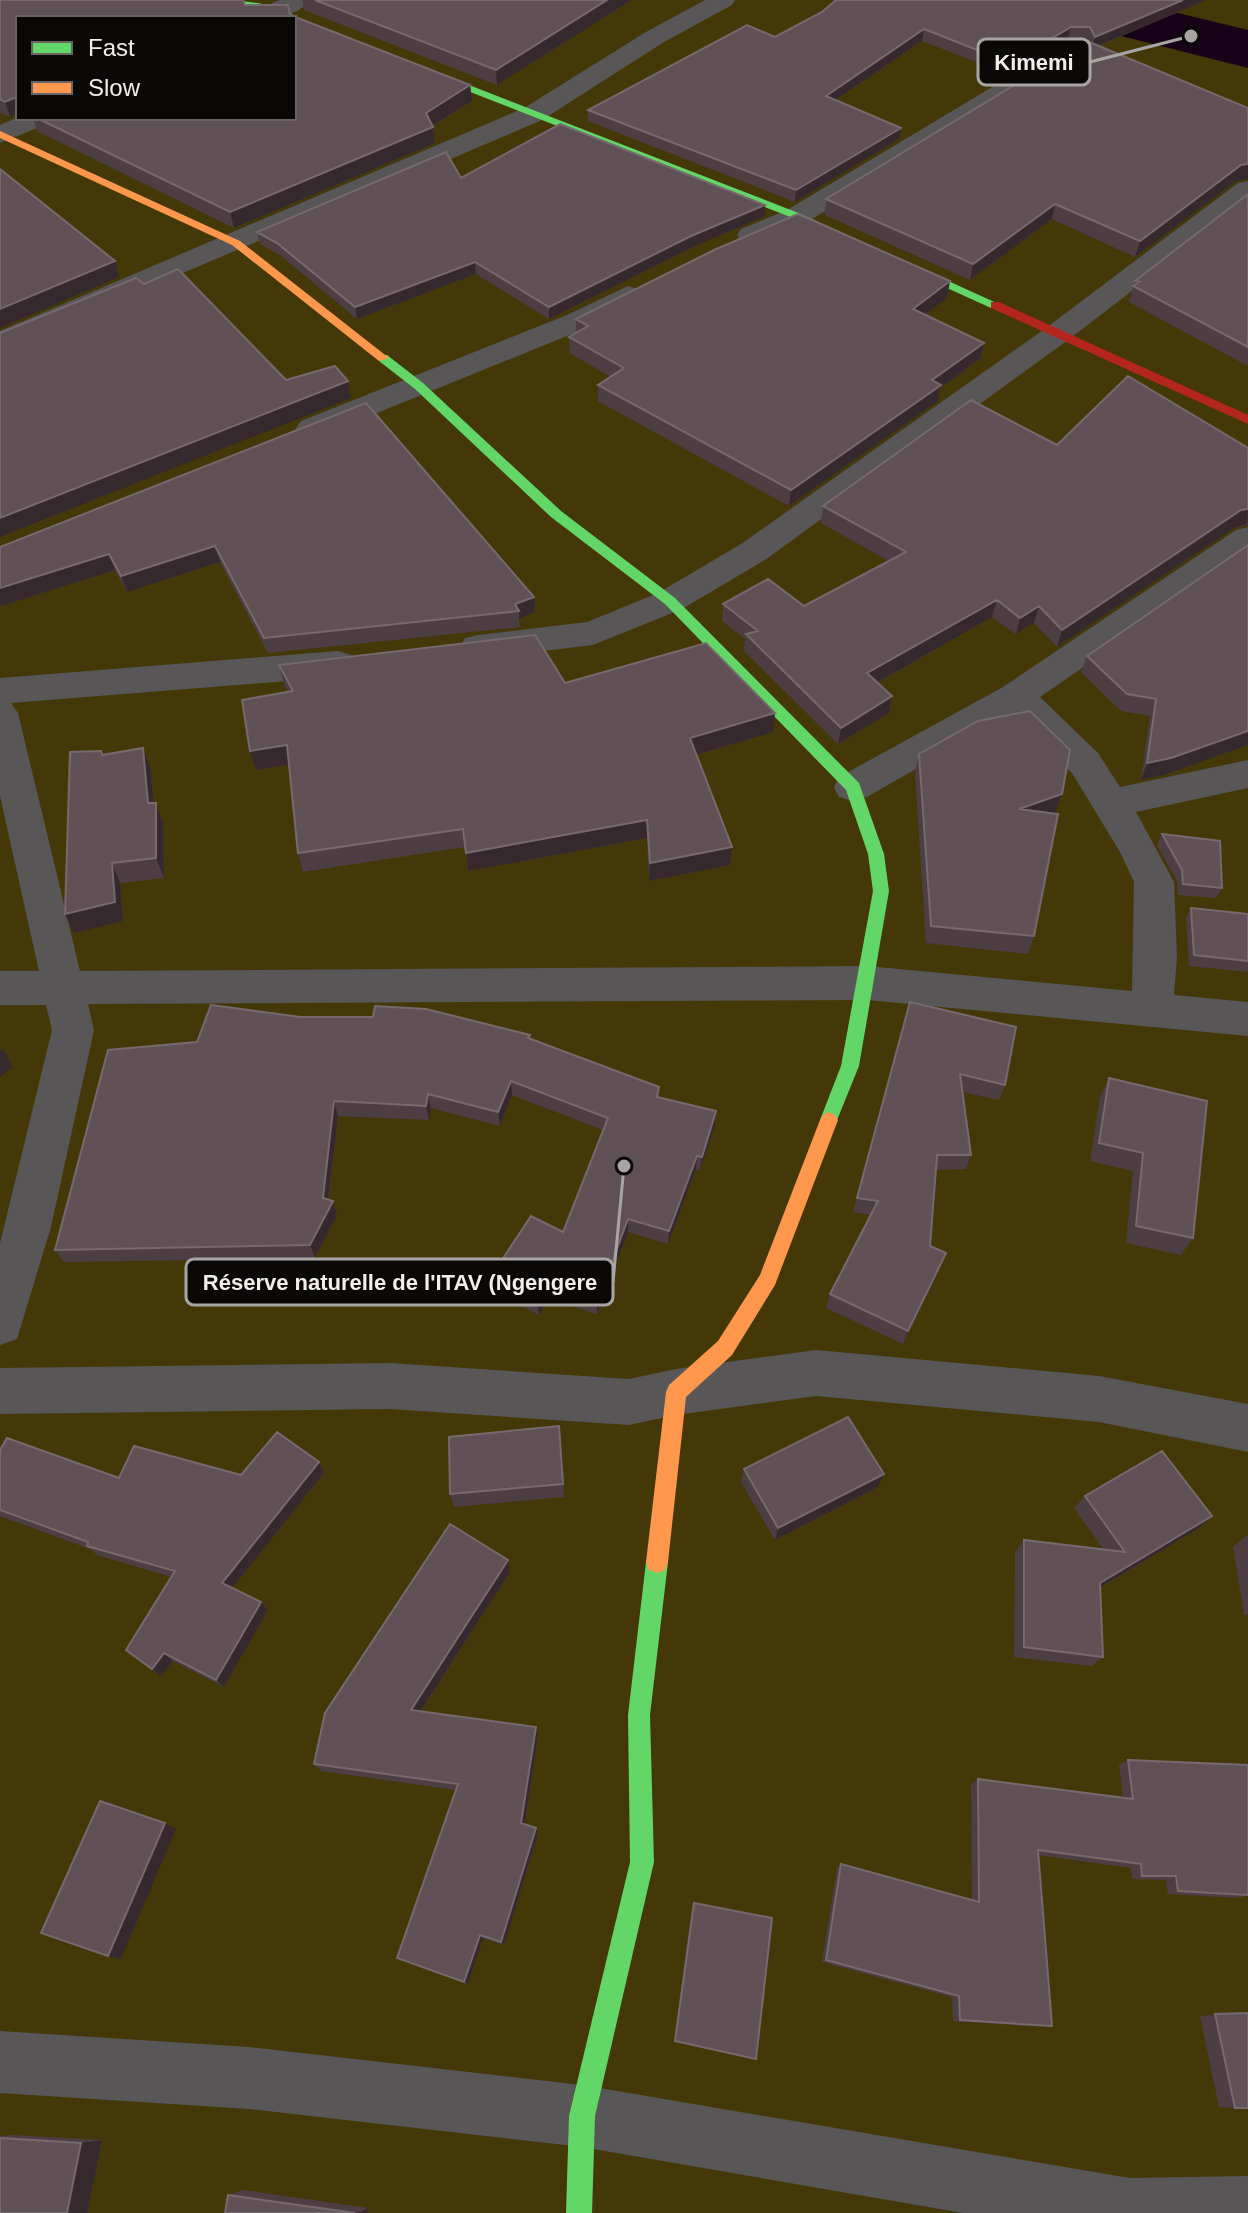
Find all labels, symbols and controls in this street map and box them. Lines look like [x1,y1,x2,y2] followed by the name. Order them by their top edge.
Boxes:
[16,16,296,120] legend
[88,34,135,61] text: Fast
[978,39,1090,85] callout: Kimemi
[994,50,1074,75] text: Kimemi
[88,74,141,101] text: Slow
[186,1259,613,1305] callout: Réserve naturelle de l'ITAV (Ngengere
[203,1270,597,1295] text: Réserve naturelle de l'ITAV (Ngengere

